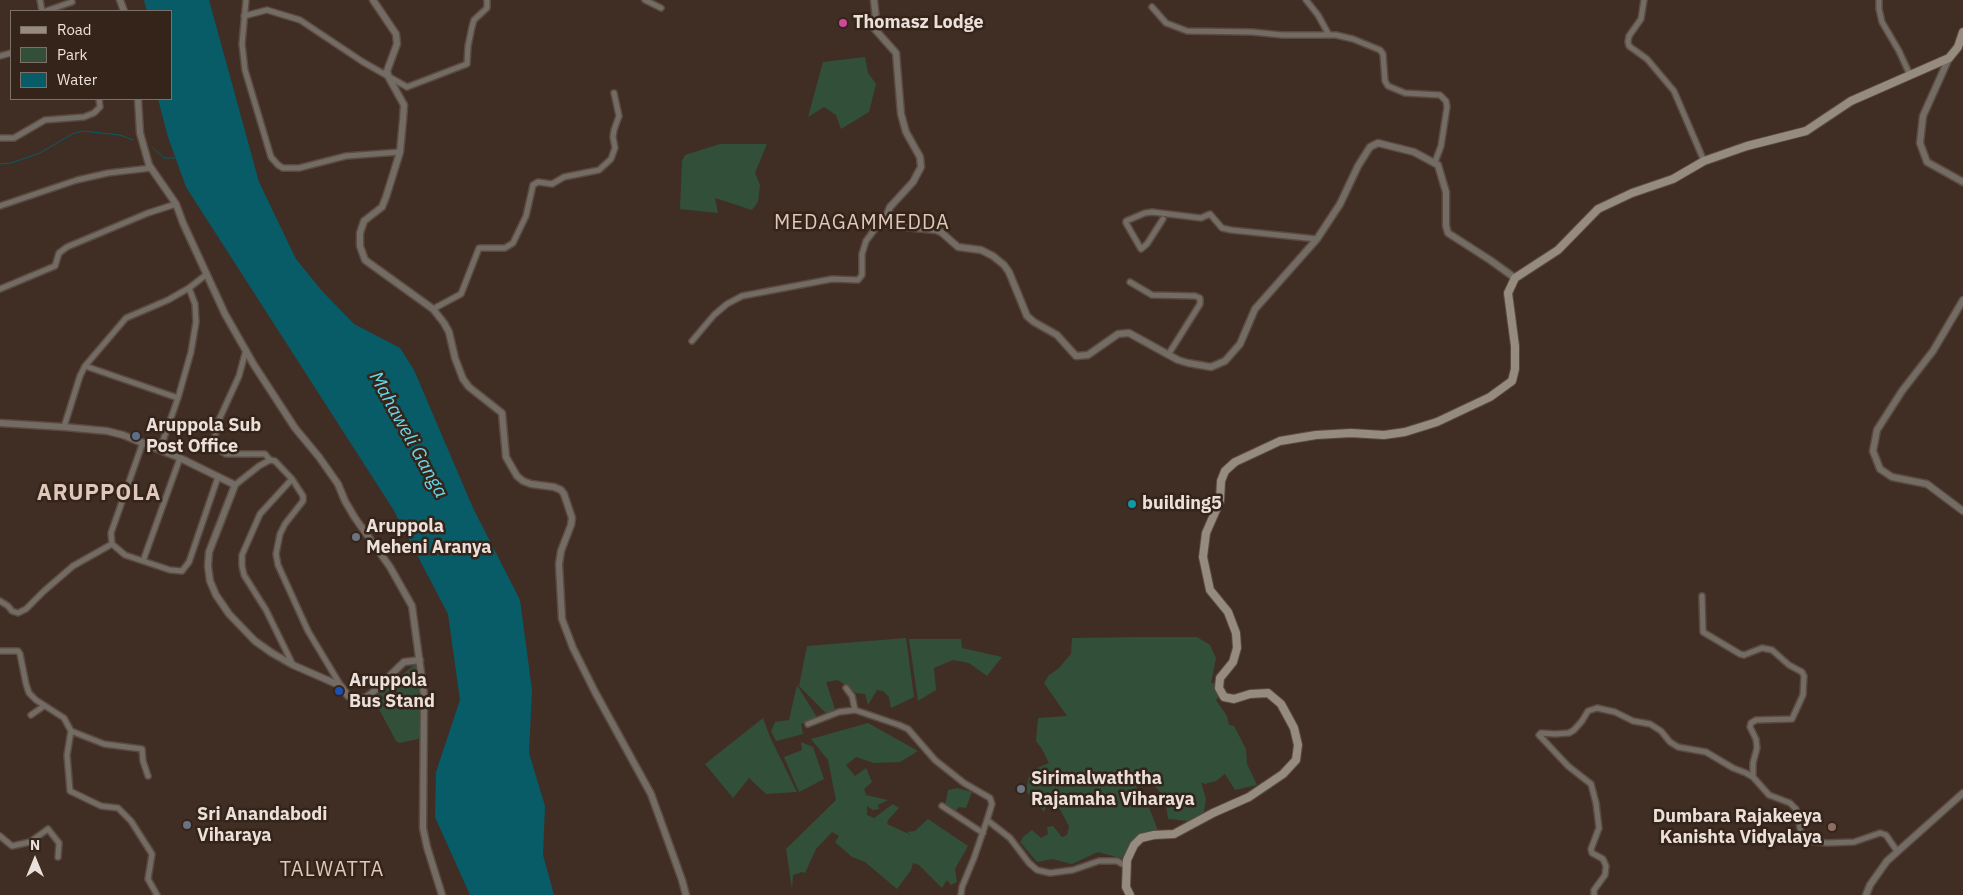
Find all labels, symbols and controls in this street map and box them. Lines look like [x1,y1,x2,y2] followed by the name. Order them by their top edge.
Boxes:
[10,10,172,100] legend
[853,12,984,34] place label: Thomasz Lodge
[837,17,849,29] marker: Thomasz Lodge
[57,20,92,39] text: Road
[57,45,87,64] text: Park
[57,70,97,89] text: Water
[773,211,951,235] district label: MEDAGAMMEDDA
[364,368,452,502] water label: Mahaweli Ganga
[146,415,261,458] place label: Aruppola Sub Post Office
[130,430,142,442] marker: Aruppola Sub Post Office
[36,481,162,507] district label: ARUPPOLA
[1142,493,1222,515] place label: building5
[1126,498,1138,510] marker: building5
[366,516,492,558] place label: Aruppola Meheni Aranya
[350,531,362,543] marker: Aruppola Meheni Aranya
[349,670,435,712] place label: Aruppola Bus Stand
[333,685,345,697] marker: Aruppola Bus Stand
[1031,768,1195,811] place label: Sirimalwaththa Rajamaha Viharaya
[1015,783,1027,795] marker: Sirimalwaththa Rajamaha Viharaya
[197,804,327,846] place label: Sri Anandabodi Viharaya
[1653,806,1822,849] place label: Dumbara Rajakeeya Kanishta Vidyalaya
[181,819,193,831] marker: Sri Anandabodi Viharaya
[1826,821,1838,833] marker: Dumbara Rajakeeya Kanishta Vidyalaya
[10,835,60,885] north arrow
[30,836,40,854] text: N
[279,858,385,882] district label: TALWATTA

